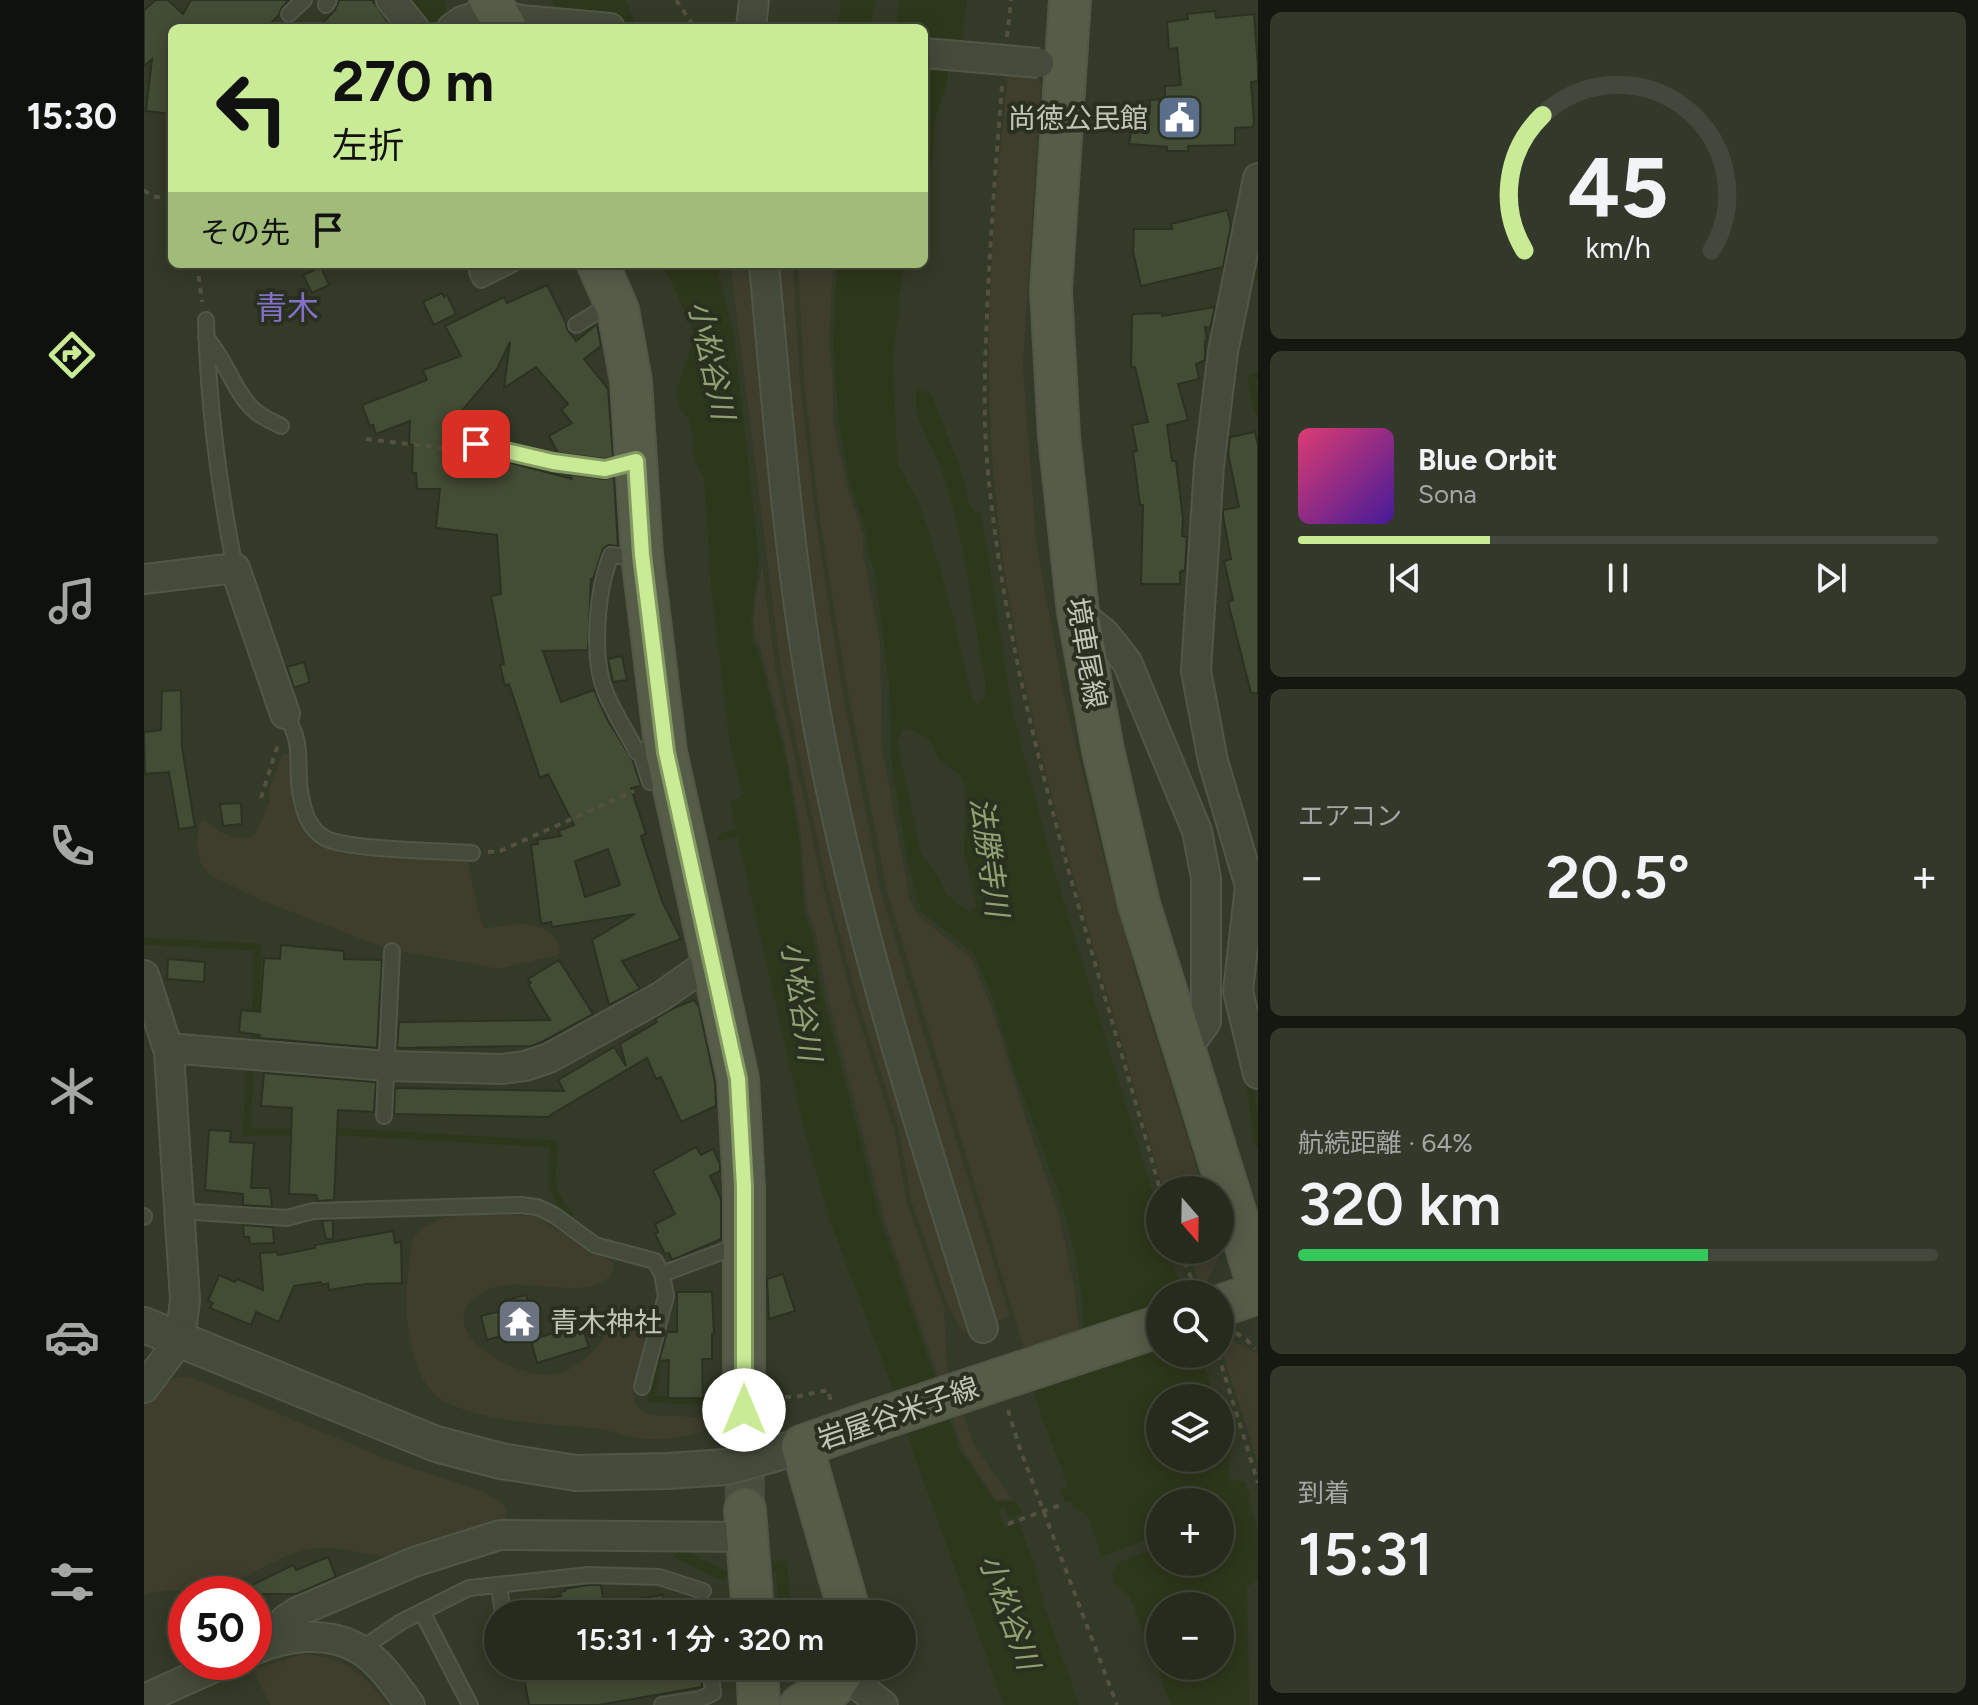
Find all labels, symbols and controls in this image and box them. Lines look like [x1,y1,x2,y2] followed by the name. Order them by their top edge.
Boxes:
[332,48,494,115] text: 270 m
[200,56,304,160] icon: left
[1155,94,1203,142] public building icon: 尚徳公民館
[27,95,117,138] text: 15:30
[1008,101,1148,135] place label: 尚徳公民館
[332,124,404,167] text: 左折
[1568,138,1668,238] text: 45
[306,208,350,252] icon: arrive
[200,214,290,251] text: その先
[1585,231,1651,265] text: km/h
[255,289,319,327] district label: 青木
[681,297,743,425] water label: 小松谷川
[44,327,100,383] icon: directions
[442,410,510,478] pin
[454,422,498,466] icon: arrive
[1418,441,1557,478] text: Blue Orbit
[1418,478,1477,510] text: Sona
[1383,556,1427,600] icon: previous
[1596,556,1640,600] icon: pause
[1809,556,1853,600] icon: next
[44,573,100,629] icon: music
[1061,595,1113,711] street label: 境車尾線
[963,795,1017,922] water label: 法勝寺川
[1298,800,1402,832] text: エアコン
[44,818,100,874] icon: phone
[1546,841,1690,913] text: 20.5°
[1298,850,1325,903] text: −
[1911,850,1938,903] text: +
[774,939,830,1066] water label: 小松谷川
[44,1063,100,1119] icon: climate
[1298,1127,1473,1159] text: 航続距離 · 64%
[1298,1168,1501,1240] text: 320 km
[1146,1176,1234,1264] north arrow
[1146,1176,1234,1680] map controls
[1146,1280,1234,1368] button: search
[495,1298,543,1346] temple icon: 青木神社
[550,1305,662,1339] place label: 青木神社
[44,1309,100,1365] icon: car
[702,1368,786,1452] position arrow
[813,1370,983,1456] street label: 岩屋谷米子線
[1146,1384,1234,1472] button: layers
[1298,1477,1350,1509] text: 到着
[1146,1488,1234,1576] button: +
[1298,1518,1433,1590] text: 15:31
[972,1549,1048,1677] water label: 小松谷川
[44,1554,100,1610] icon: filters
[168,1576,272,1680] speed limit sign: 50
[1146,1592,1234,1680] button: −
[576,1621,824,1658] text: 15:31 · 1 分 · 320 m

